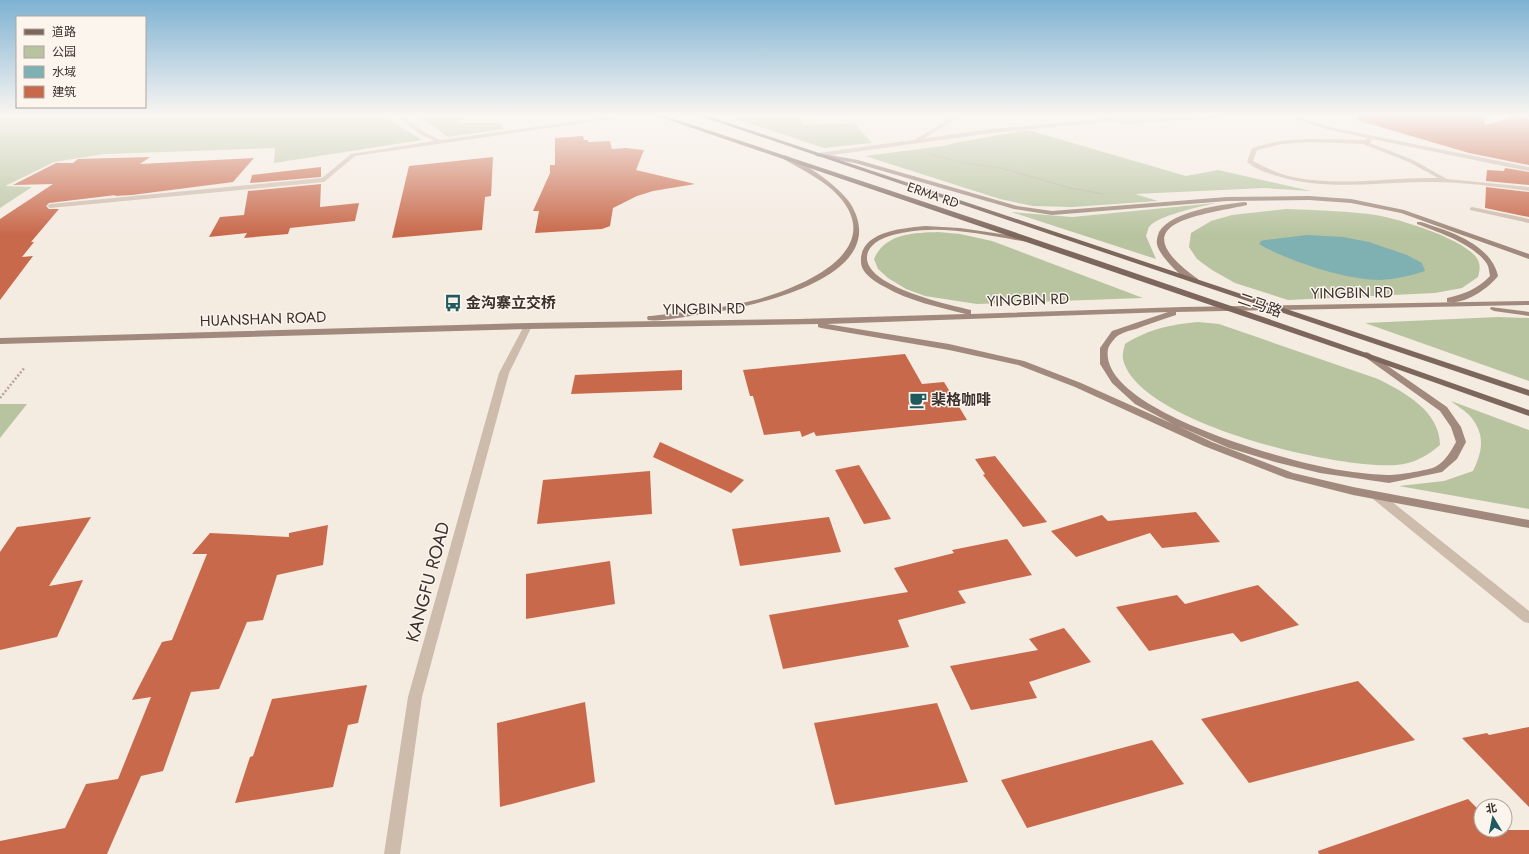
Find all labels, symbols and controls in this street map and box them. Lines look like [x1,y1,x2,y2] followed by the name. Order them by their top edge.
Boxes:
[16,16,146,108] legend
[52,23,76,41] text: 道路
[52,43,76,61] text: 公园
[52,63,76,81] text: 水域
[52,83,76,101] text: 建筑
[905,177,962,213] street label: ERMA RD
[1311,281,1393,305] street label: YINGBIN RD
[1235,287,1285,323] street label: 二马路
[987,288,1069,312] street label: YINGBIN RD
[466,292,556,314] place label: 金沟寨立交桥
[443,293,463,313] bus stop icon: 金沟寨立交桥
[663,297,745,321] street label: YINGBIN RD
[199,306,327,332] street label: HUANSHAN ROAD
[931,389,991,411] place label: 棐格咖啡
[908,390,928,410] cafe icon: 棐格咖啡
[399,519,457,645] street label: KANGFU ROAD
[1473,798,1513,838] north arrow
[1484,799,1498,817] text: 北

